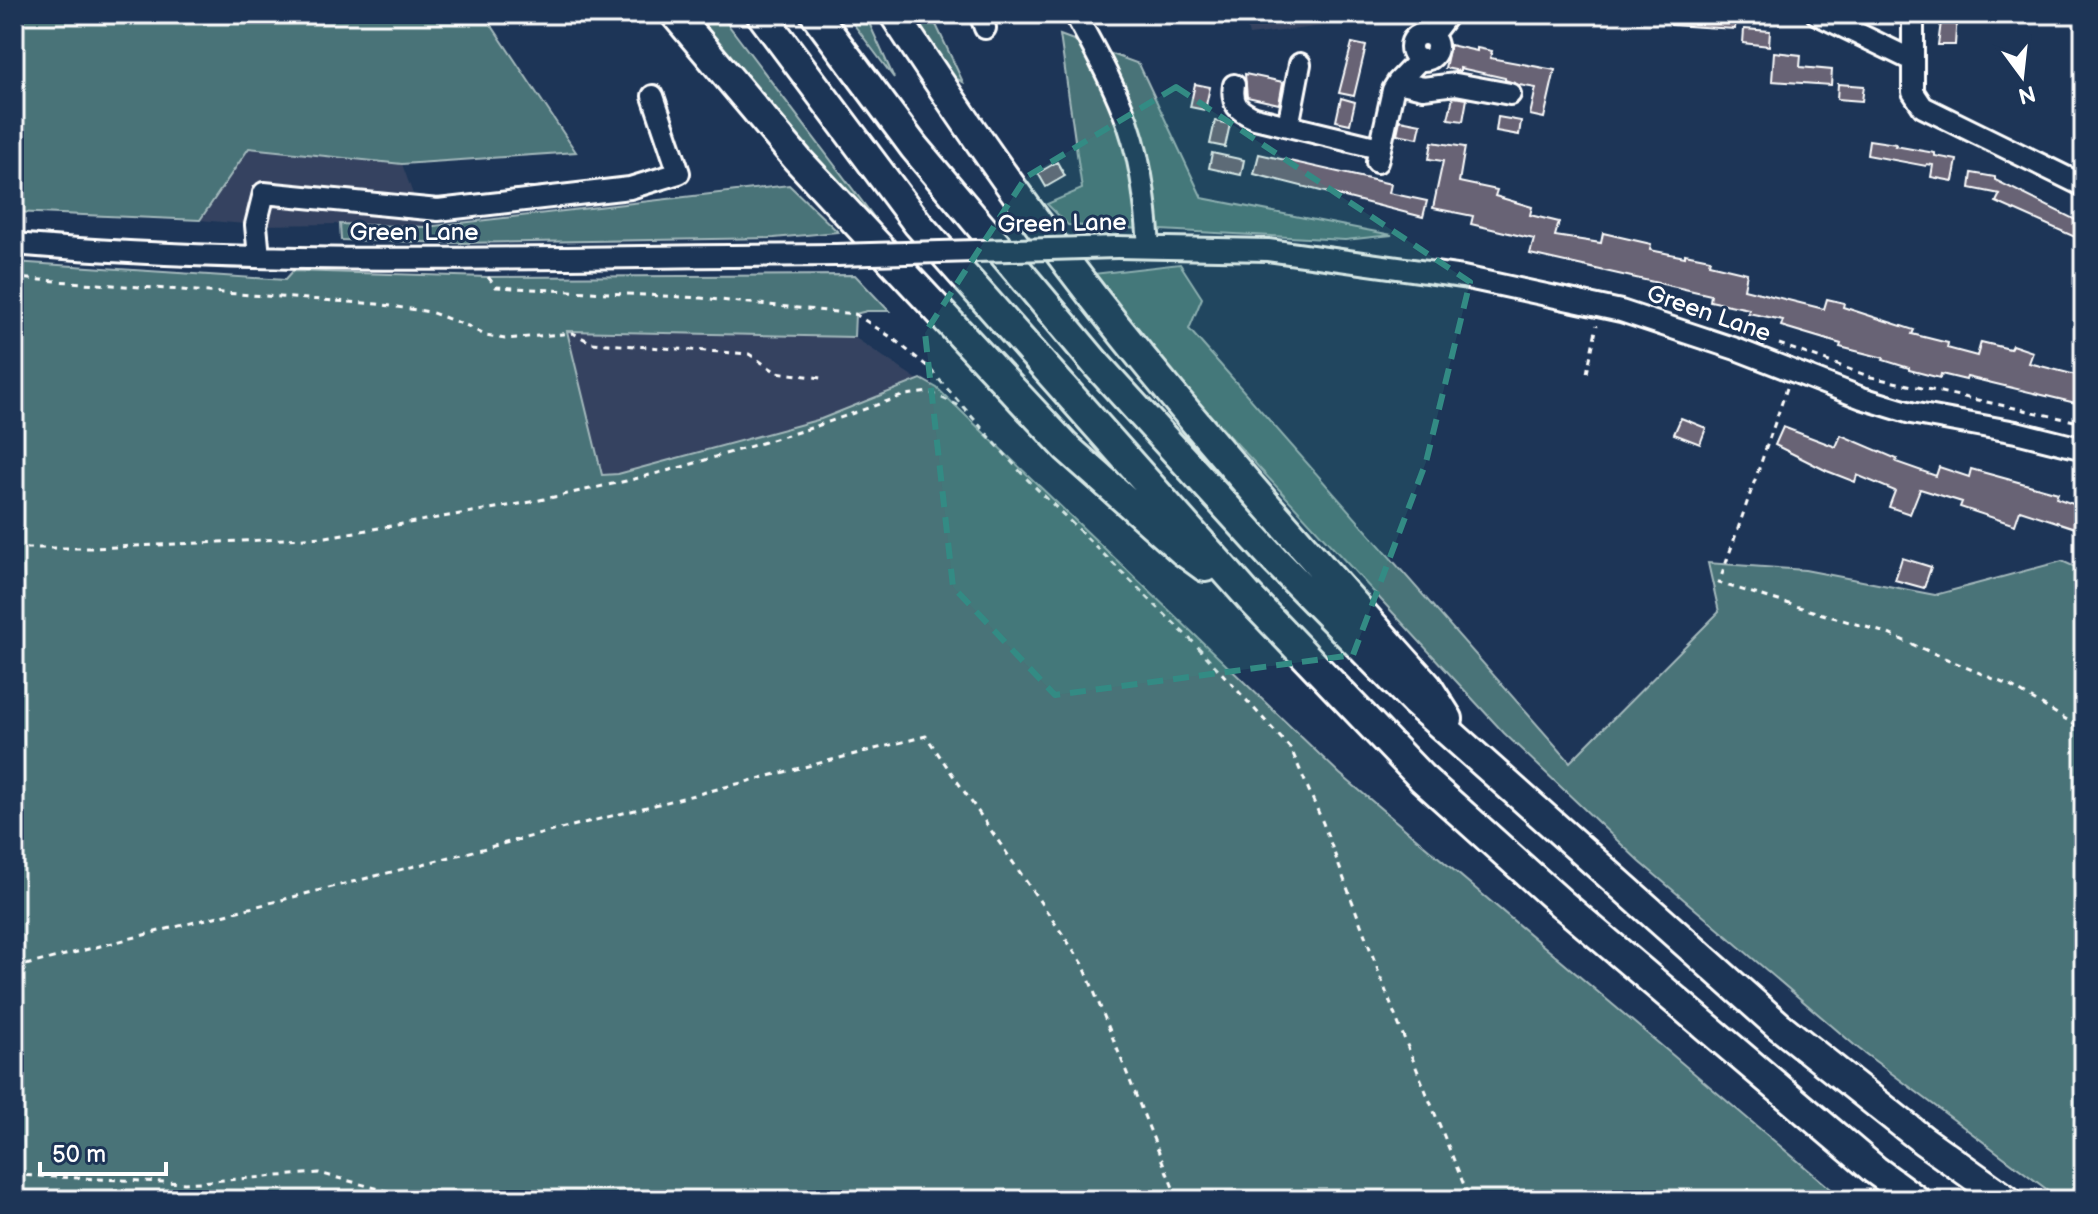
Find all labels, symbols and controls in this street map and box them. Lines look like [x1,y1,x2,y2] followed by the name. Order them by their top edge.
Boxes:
[1982,36,2062,116] north arrow
[2015,79,2038,109] text: N
[997,208,1127,239] street label: Green Lane
[349,218,479,247] street label: Green Lane
[1643,279,1775,348] street label: Green Lane
[40,1126,166,1176] scale bar
[52,1140,106,1169] text: 50 m

